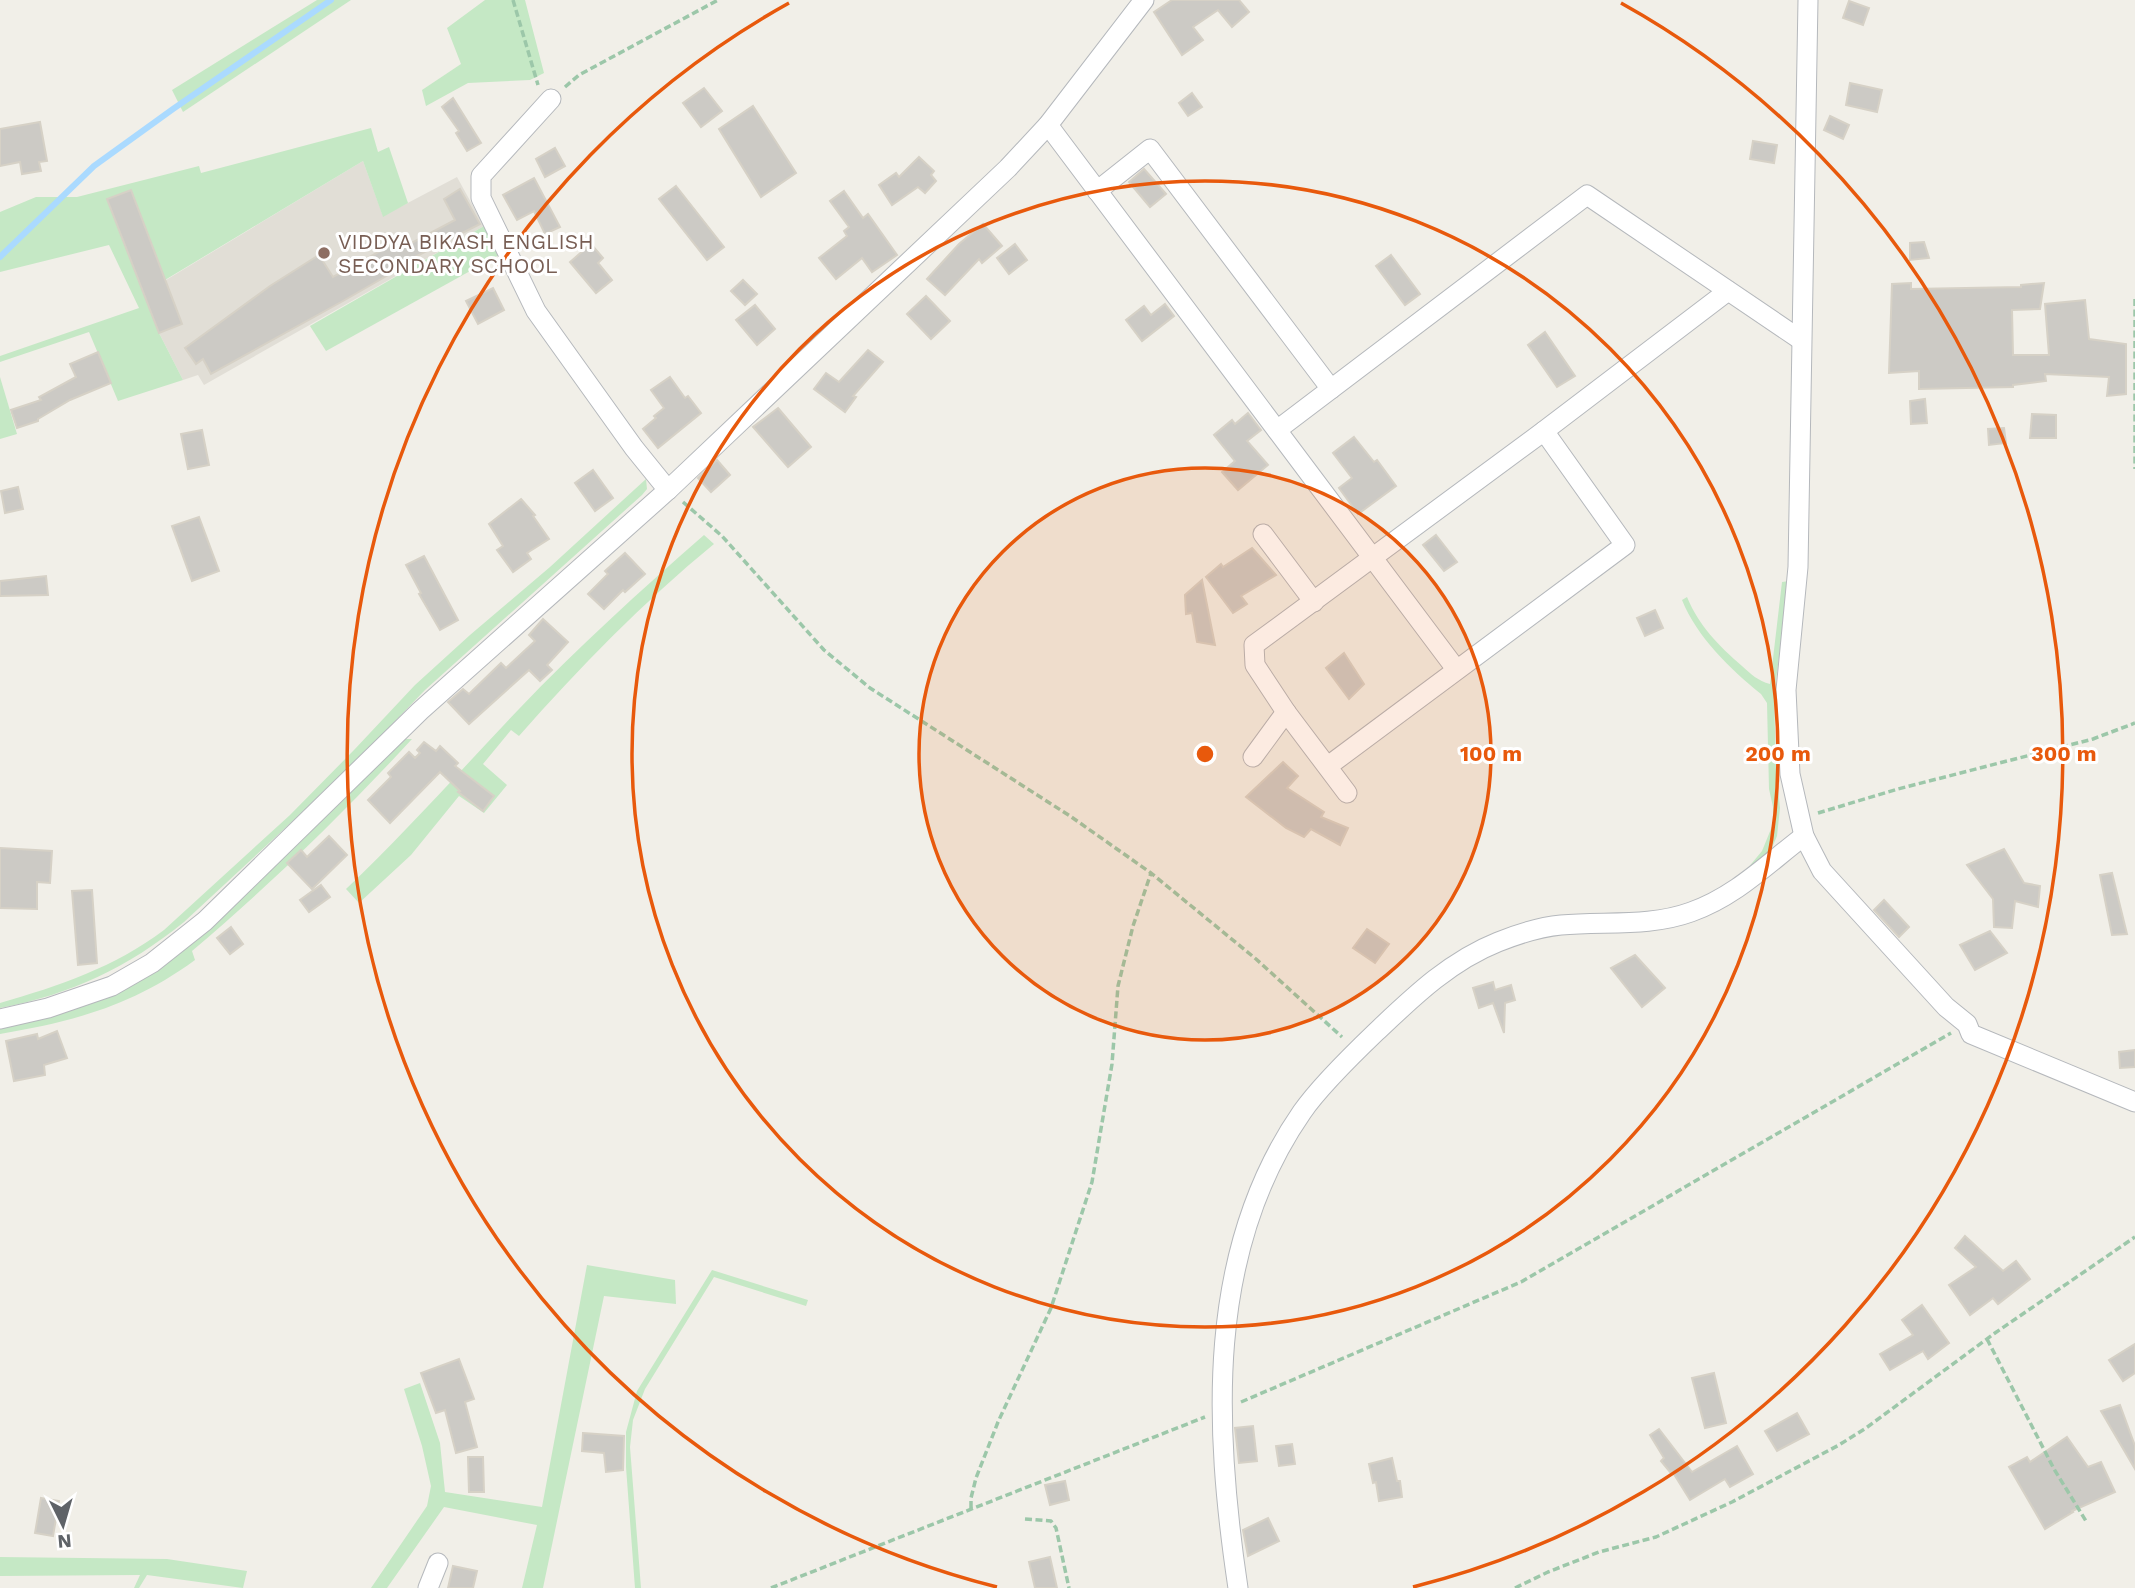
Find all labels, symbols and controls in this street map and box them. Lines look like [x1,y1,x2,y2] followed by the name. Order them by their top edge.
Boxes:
[338,229,594,278] place label: VIDDYA BIKASH ENGLISH SECONDARY SCHOOL
[316,245,332,261] marker: VIDDYA BIKASH ENGLISH SECONDARY SCHOOL
[1460,741,1522,766] text: 100 m
[1745,741,1811,766] text: 200 m
[2031,741,2097,766] text: 300 m
[1193,742,1217,766] centre of rings
[28,1490,98,1560] north arrow
[56,1529,72,1554] text: N

